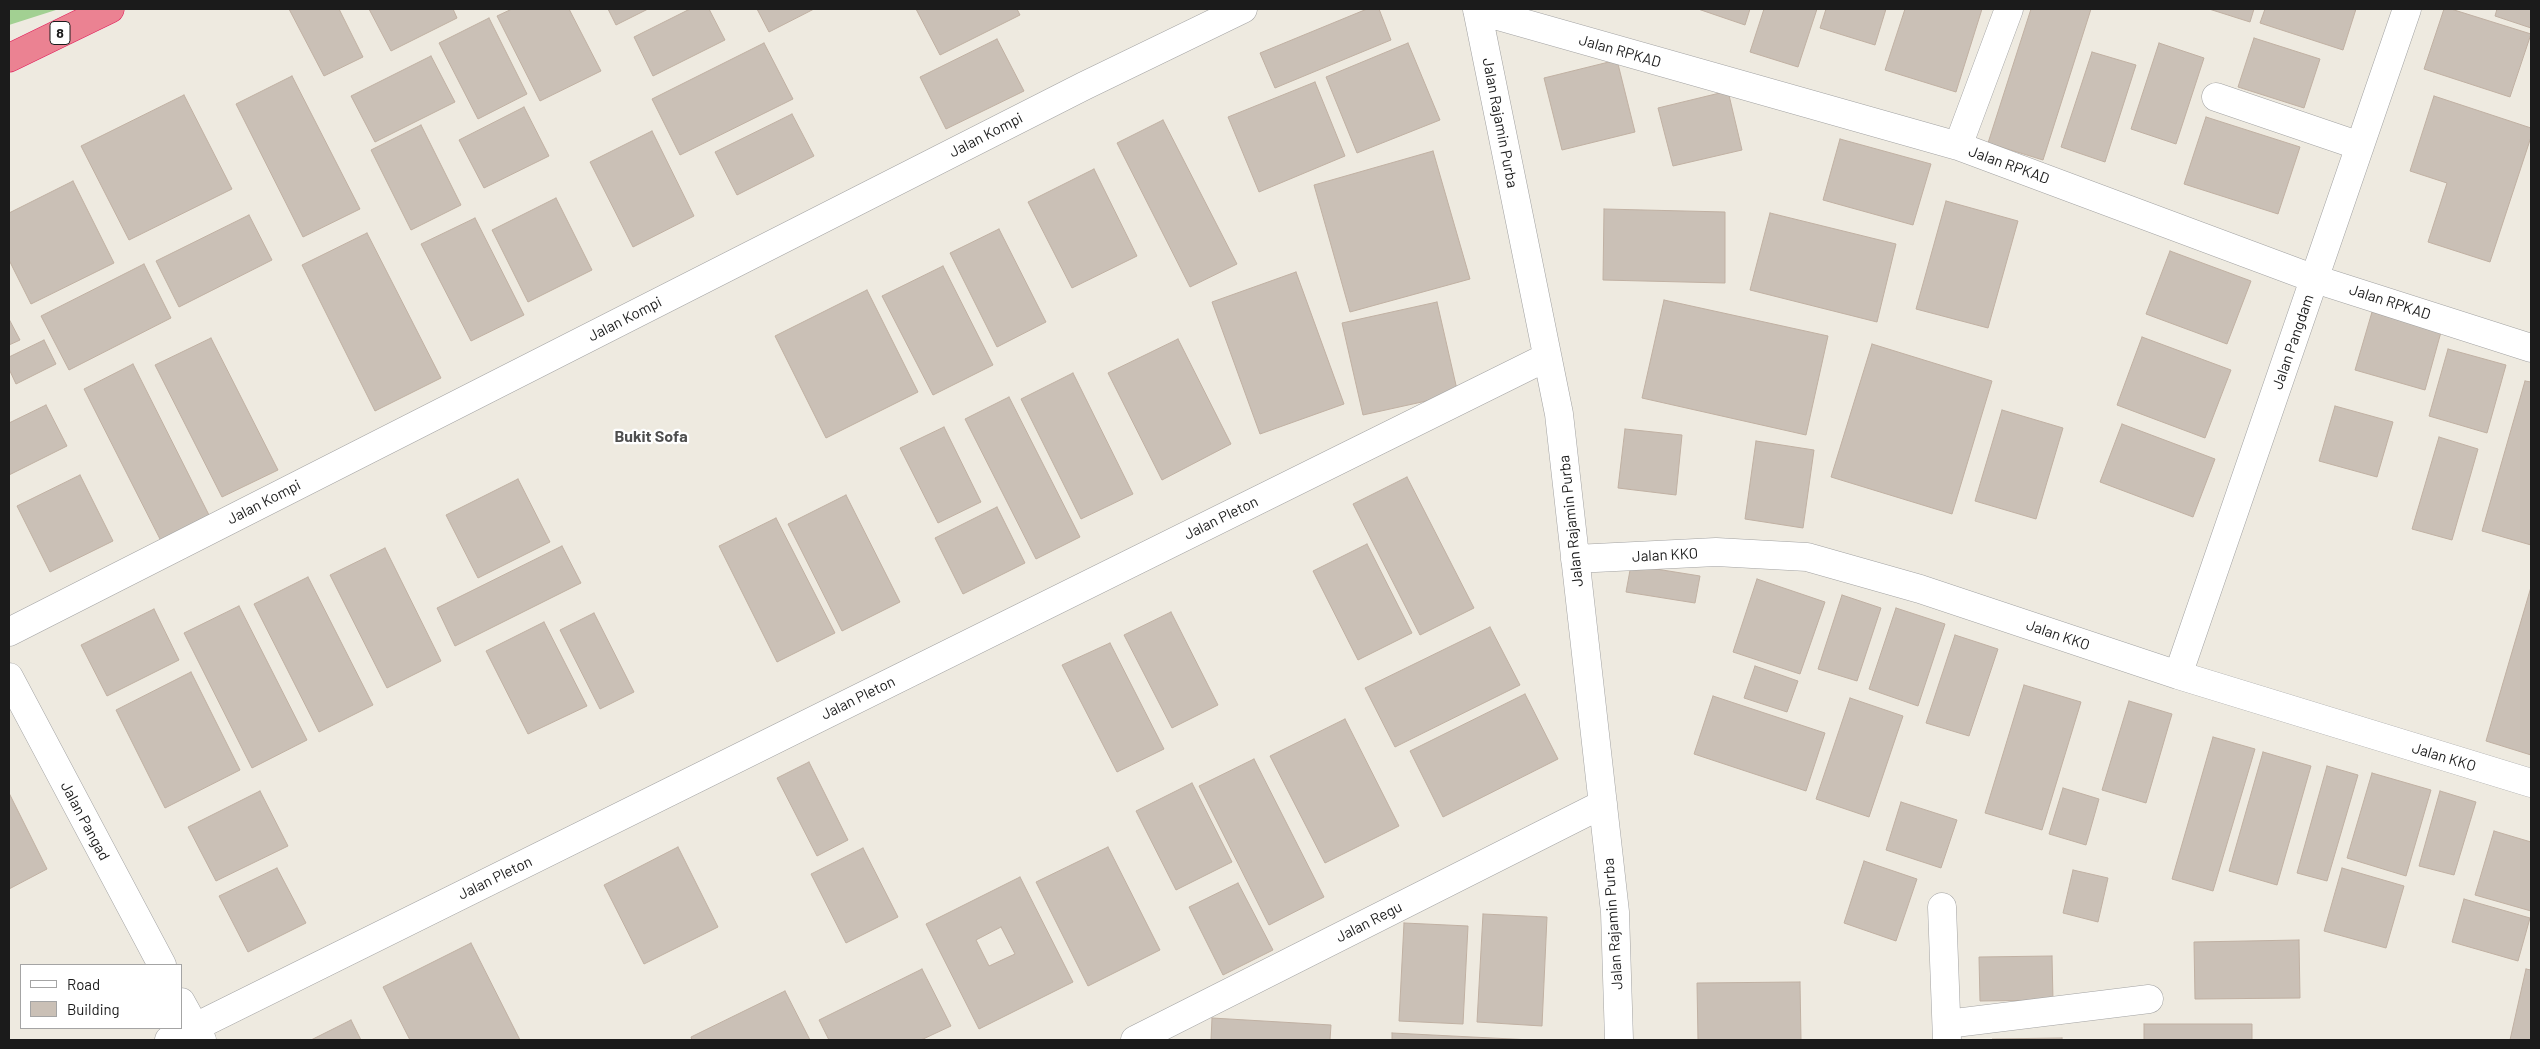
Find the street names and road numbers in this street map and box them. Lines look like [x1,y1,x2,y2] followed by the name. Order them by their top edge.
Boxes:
[50,22,70,44] road number: 8
[1577,31,1663,71] street label: Jalan RPKAD
[1479,56,1521,190] street label: Jalan Rajamin Purba
[946,109,1026,161] street label: Jalan Kompi
[1966,142,2052,188] street label: Jalan RPKAD
[2347,280,2433,324] street label: Jalan RPKAD
[2268,292,2318,392] street label: Jalan Pangdam
[585,293,665,345] street label: Jalan Kompi
[1555,454,1587,588] street label: Jalan Rajamin Purba
[224,476,304,528] street label: Jalan Kompi
[1181,492,1261,544] street label: Jalan Pleton
[1632,544,1698,566] street label: Jalan KKO
[2024,616,2092,654] street label: Jalan KKO
[818,672,898,724] street label: Jalan Pleton
[2410,739,2478,775] street label: Jalan KKO
[57,778,113,864] street label: Jalan Pangad
[455,852,535,904] street label: Jalan Pleton
[1599,857,1627,991] street label: Jalan Rajamin Purba
[1333,898,1405,946] street label: Jalan Regu

